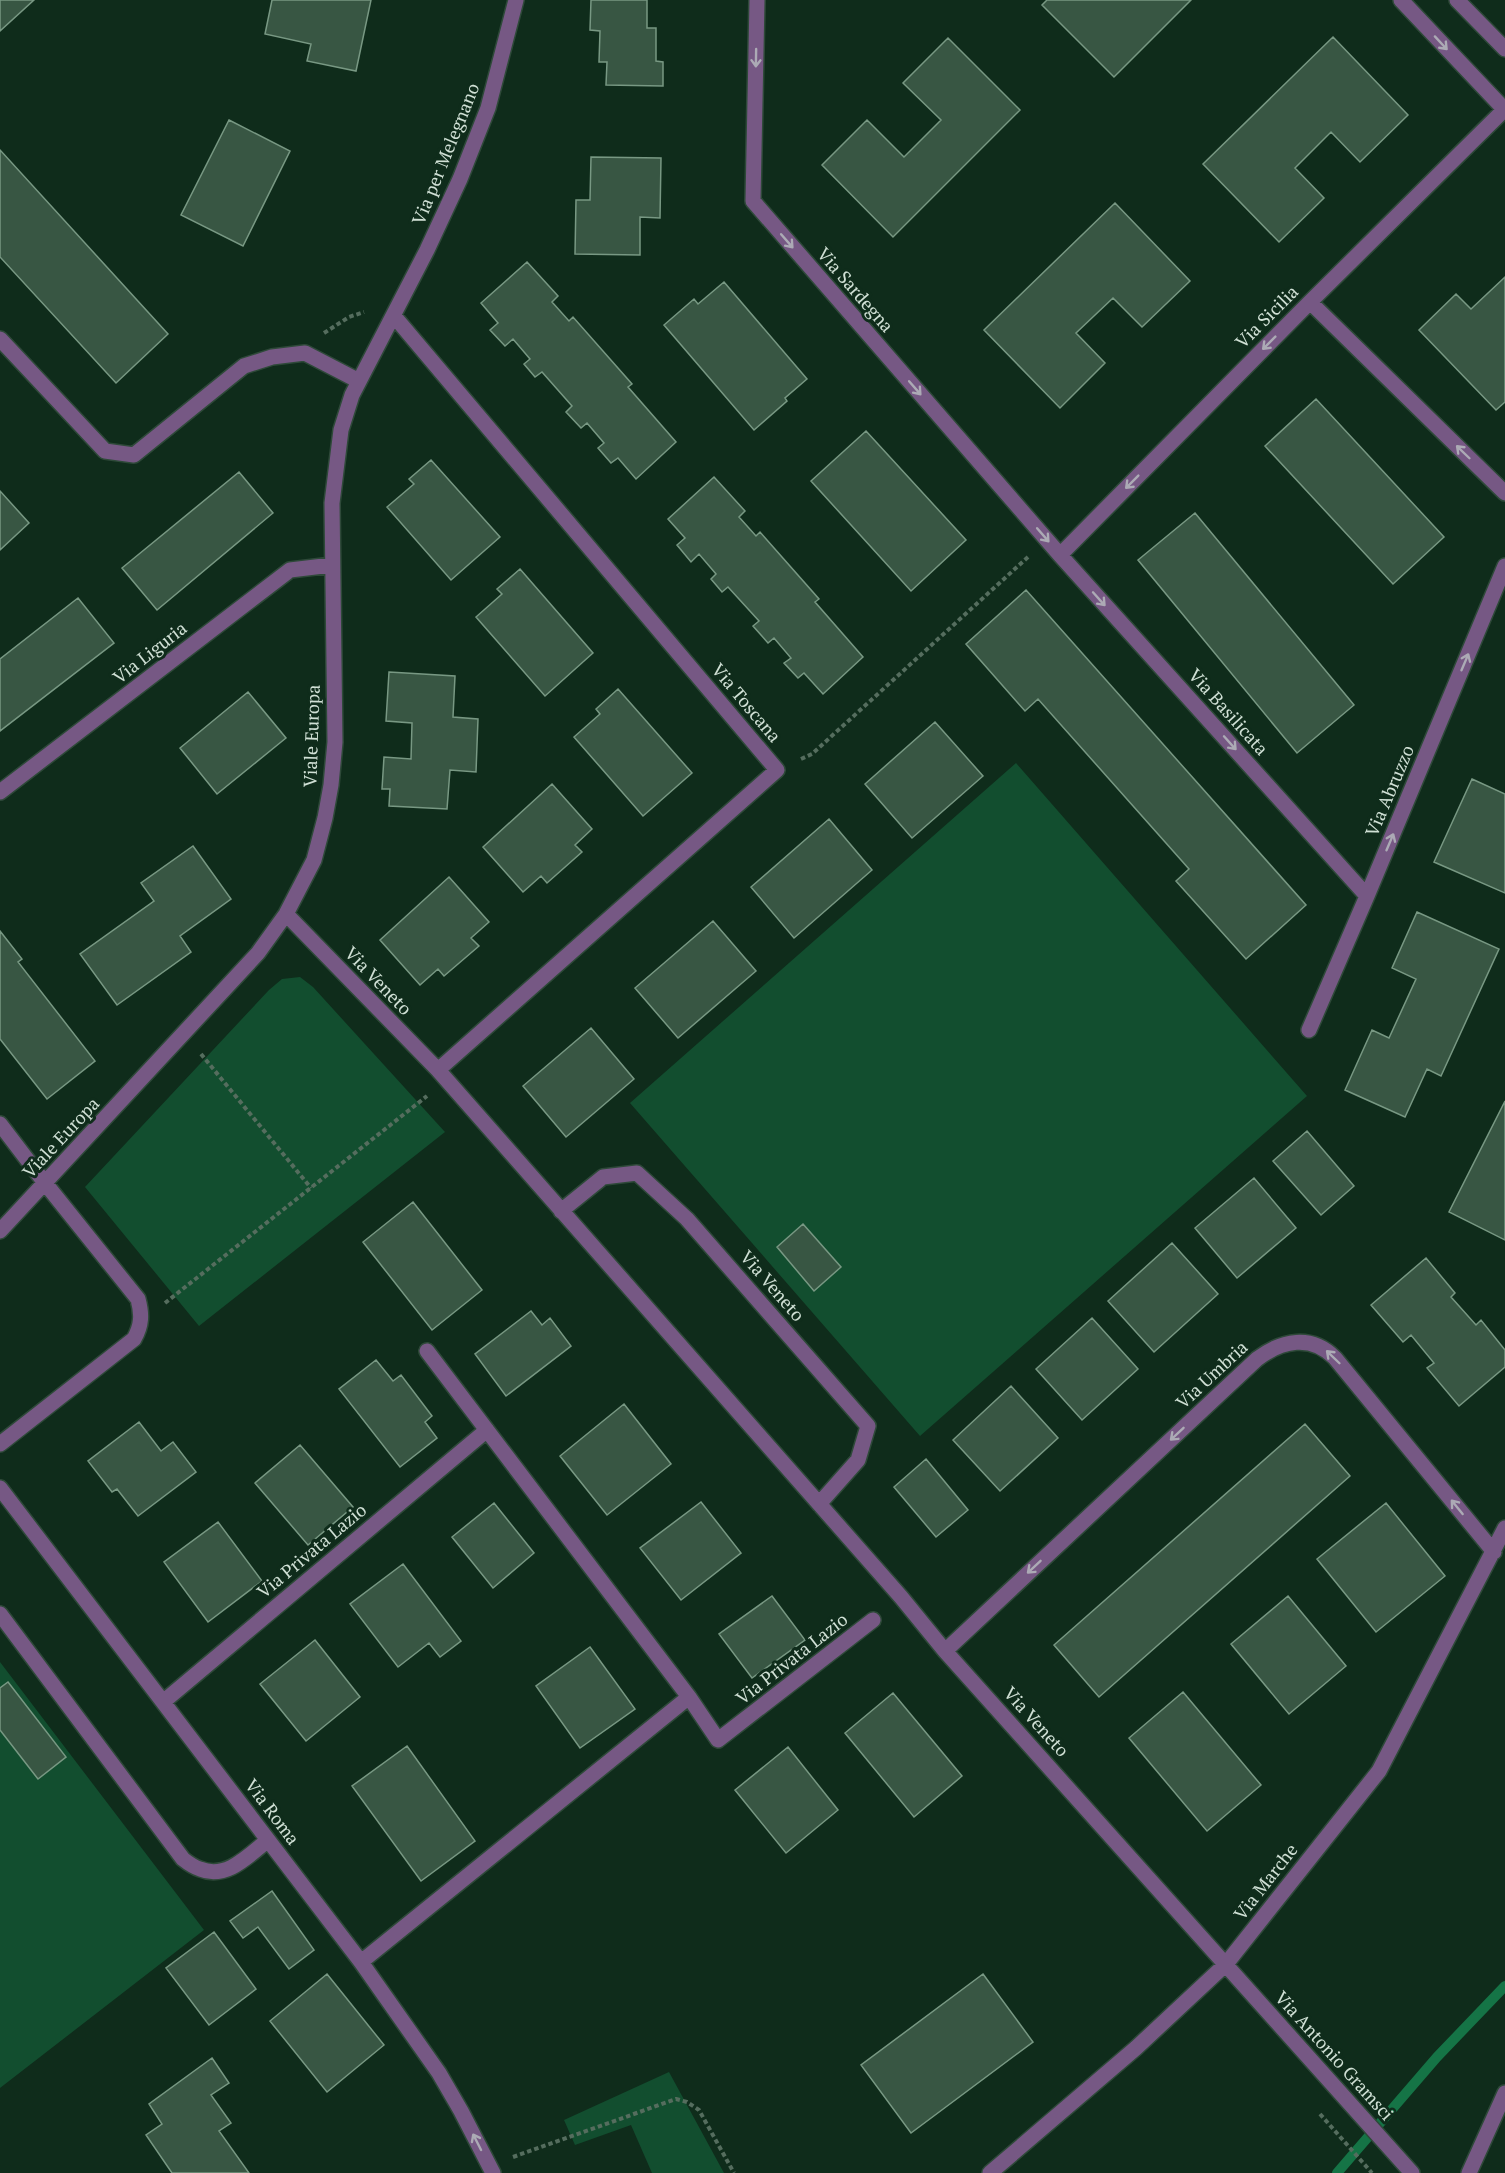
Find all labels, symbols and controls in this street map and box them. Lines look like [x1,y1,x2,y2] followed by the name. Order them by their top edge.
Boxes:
[1434,35,1449,50] one-way arrow
[750,48,762,68] one-way arrow
[406,79,484,228] street label: Via per Melegnano
[780,233,794,248] one-way arrow
[812,242,899,337] street label: Via Sardegna
[1230,280,1303,353] street label: Via Sicilia
[1261,336,1276,351] one-way arrow
[908,380,922,395] one-way arrow
[1456,444,1471,459] one-way arrow
[1124,475,1139,490] one-way arrow
[1036,527,1049,543] one-way arrow
[1092,591,1106,606] one-way arrow
[107,616,191,689] street label: Via Liguria
[1460,653,1471,671] one-way arrow
[707,658,787,747] street label: Via Toscana
[1183,663,1274,760] street label: Via Basilicata
[297,684,325,788] street label: Viale Europa
[1223,736,1237,751] one-way arrow
[1359,741,1419,840] street label: Via Abruzzo
[1385,833,1396,851] one-way arrow
[340,941,418,1020] street label: Via Veneto
[16,1092,104,1183] street label: Viale Europa
[735,1245,810,1326] street label: Via Veneto
[1170,1335,1252,1414] street label: Via Umbria
[1325,1350,1340,1364] one-way arrow
[1169,1427,1184,1441] one-way arrow
[252,1497,371,1603] street label: Via Privata Lazio
[1450,1499,1463,1515] one-way arrow
[1027,1560,1042,1575] one-way arrow
[731,1607,852,1709] street label: Via Privata Lazio
[999,1681,1075,1762] street label: Via Veneto
[240,1773,306,1849] street label: Via Roma
[1228,1838,1303,1925] street label: Via Marche
[1270,1985,1399,2125] street label: Via Antonio Gramsci
[471,2133,483,2151] one-way arrow

